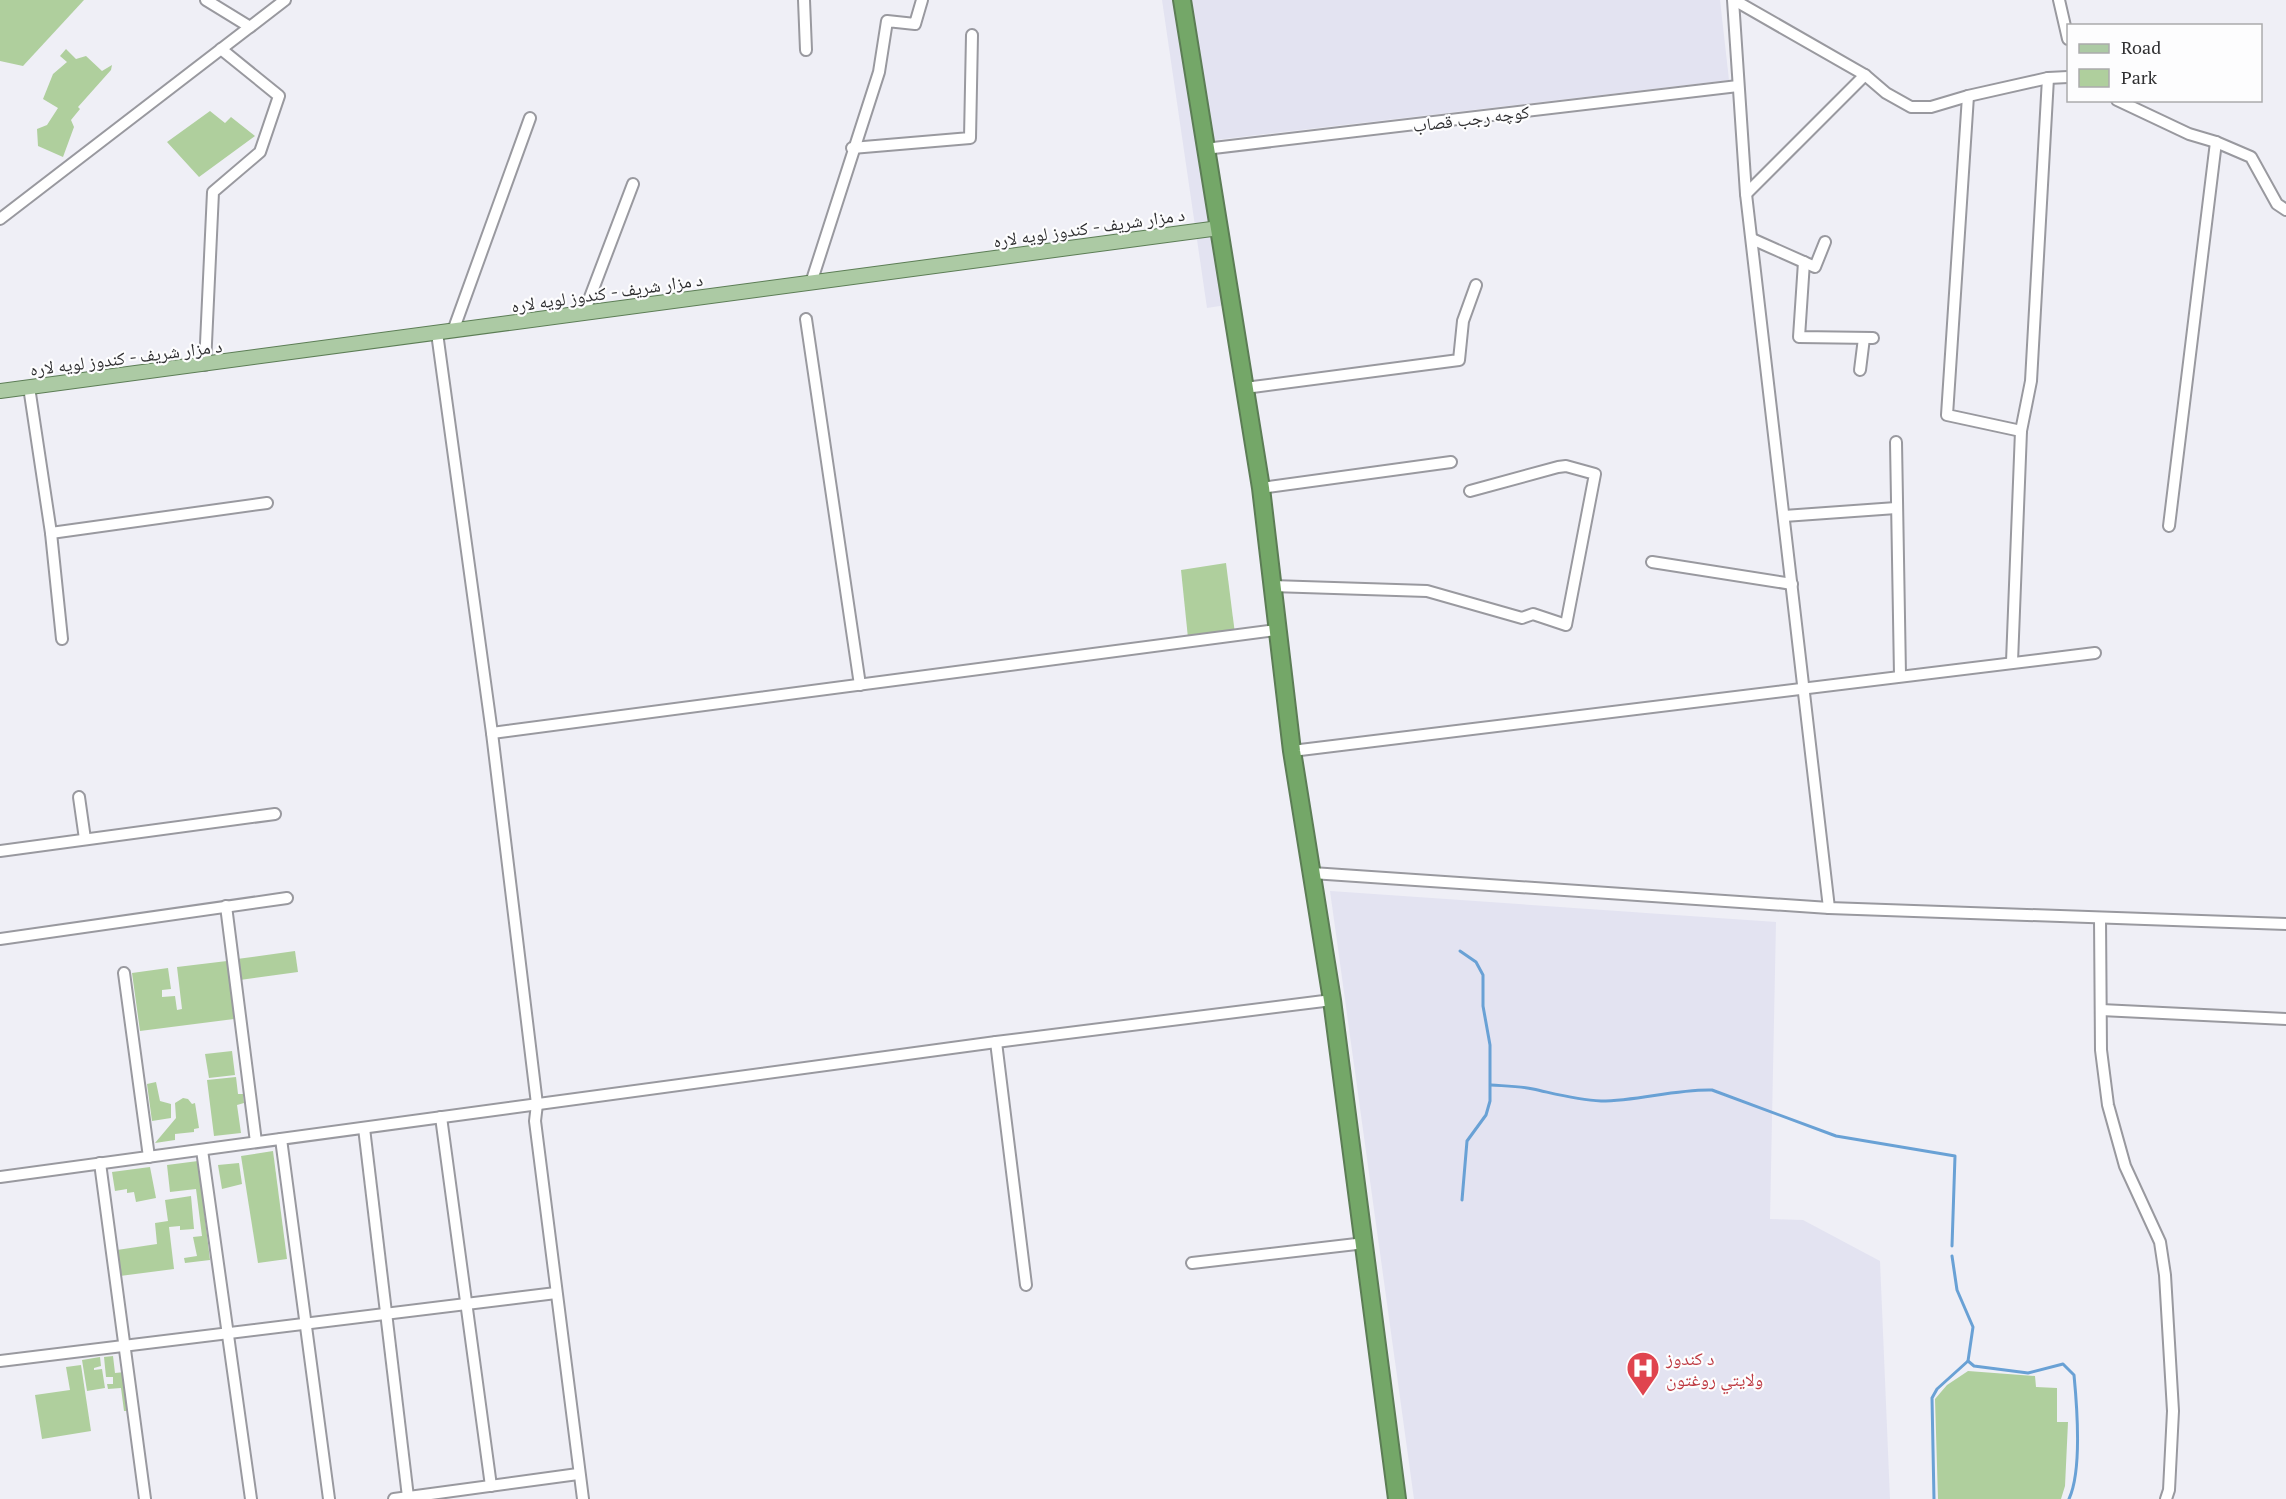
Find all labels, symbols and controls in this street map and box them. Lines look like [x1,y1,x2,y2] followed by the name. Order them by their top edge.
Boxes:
[2067,24,2262,102] legend
[2121,35,2161,59] text: Road
[2121,65,2158,89] text: Park
[1411,99,1531,137] street label: کوچه رجب قصاب
[992,202,1186,252] street label: د مزار شریف - کندوز لویه لاره
[510,267,704,317] street label: د مزار شریف - کندوز لویه لاره
[29,333,223,381] street label: د مزار شریف - کندوز لویه لاره
[1665,1346,1763,1395] place label: د کندوز ولایتي روغتون
[1625,1350,1661,1397] hospital icon: د کندوز ولایتي روغتون

